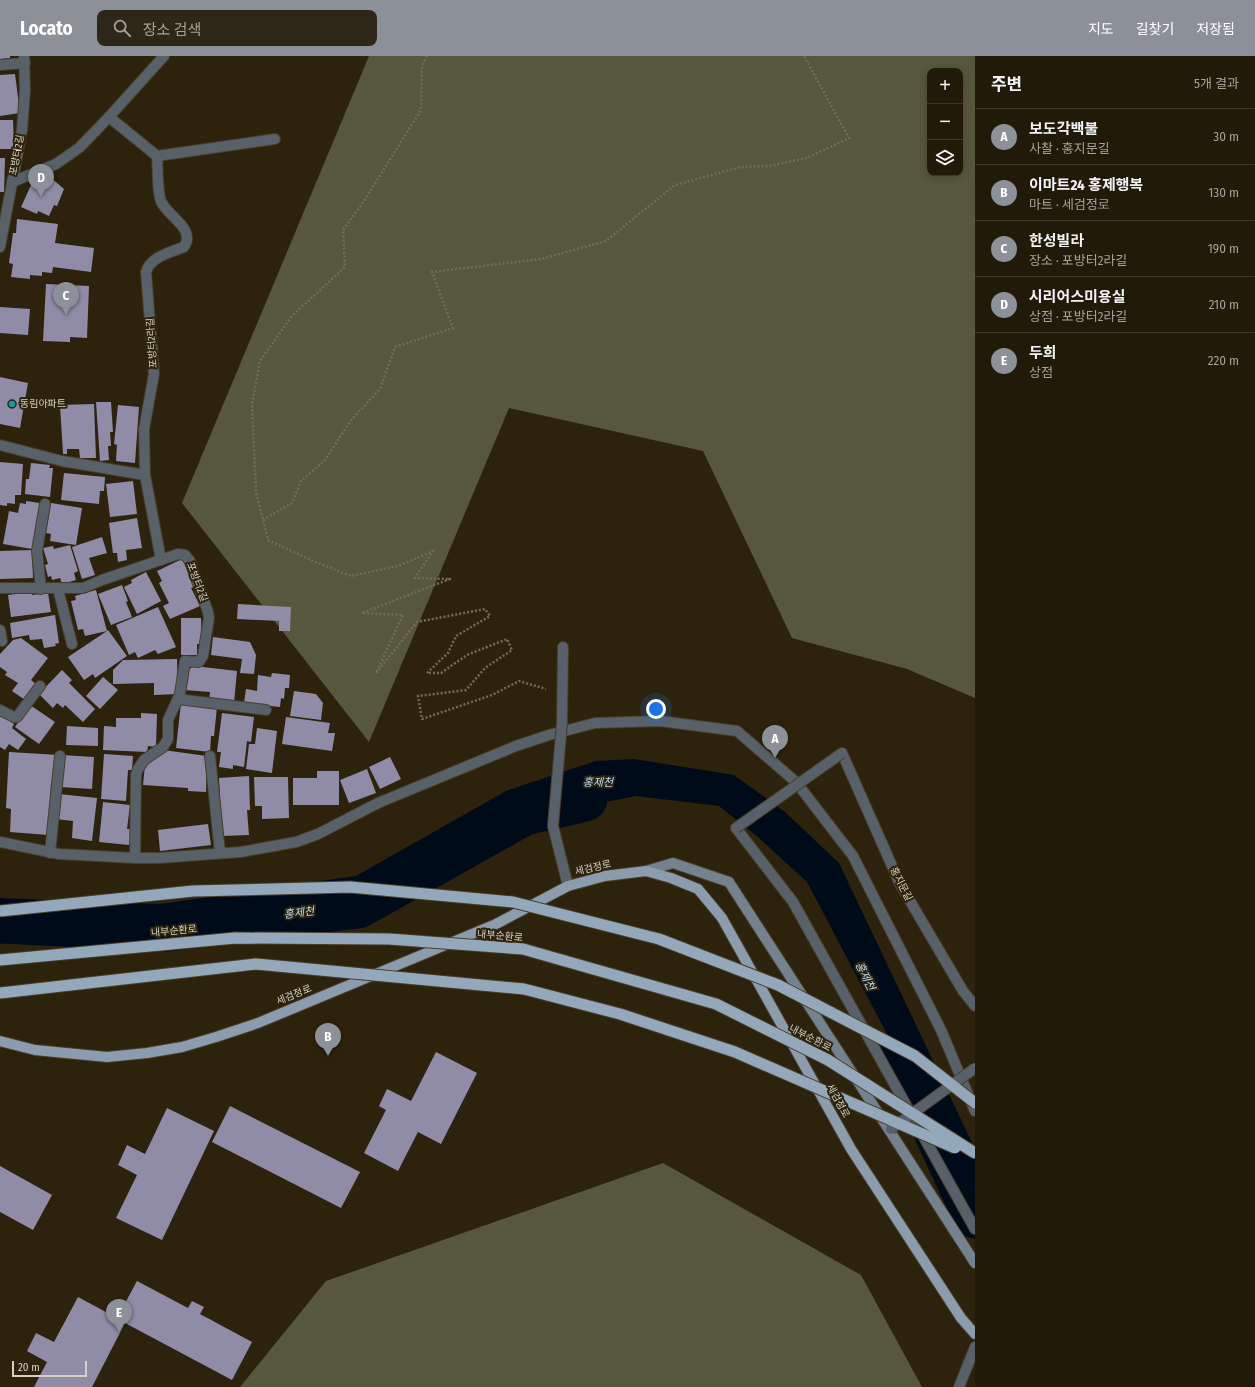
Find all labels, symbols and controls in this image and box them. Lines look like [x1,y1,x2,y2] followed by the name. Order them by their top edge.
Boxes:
[97,10,377,46] search box
[20,17,73,40] text: Locato
[111,17,133,39] icon: search
[143,21,201,39] text: 장소 검색
[1088,21,1114,38] text: 지도
[1136,21,1174,38] text: 길찾기
[1196,21,1235,38] text: 저장됨
[927,68,963,176] map controls
[927,68,963,104] button: +
[991,74,1022,95] text: 주변
[1194,76,1239,91] text: 5개 결과
[927,104,963,140] button: −
[1029,120,1098,138] text: 보도각백불
[1000,129,1008,144] text: A
[1213,129,1239,144] text: 30 m
[7,134,27,176] street label: 포방터2길
[927,140,963,176] button: layers
[1029,141,1110,156] text: 사찰 · 홍지문길
[28,164,54,197] pin: D
[1029,176,1143,194] text: 이마트24 홍제행복
[1000,185,1008,200] text: B
[1208,185,1239,200] text: 130 m
[1029,197,1110,212] text: 마트 · 세검정로
[1029,232,1084,250] text: 한성빌라
[1001,241,1007,256] text: C
[1208,241,1239,256] text: 190 m
[1029,253,1127,268] text: 장소 · 포방터2라길
[53,282,79,315] pin: C
[1029,288,1126,306] text: 시리어스미용실
[1000,297,1008,312] text: D
[1209,297,1239,312] text: 210 m
[1029,309,1127,324] text: 상점 · 포방터2라길
[144,317,160,369] street label: 포방터2라길
[1029,344,1057,362] text: 두희
[1001,353,1007,368] text: E
[1208,353,1239,368] text: 220 m
[1029,365,1053,380] text: 상점
[20,398,66,410] place label: 동림아파트
[7,399,17,409] marker: 동림아파트
[184,561,210,603] street label: 포방터2길
[646,699,666,719] your location
[762,725,788,758] pin: A
[583,776,615,789] water label: 홍제천
[574,858,612,878] street label: 세검정로
[887,865,915,903] street label: 홍지문길
[283,904,317,921] water label: 홍제천
[151,923,197,939] street label: 내부순환로
[477,928,523,944] street label: 내부순환로
[853,960,878,994] water label: 홍제천
[275,983,313,1007] street label: 세검정로
[787,1022,833,1054] street label: 내부순환로
[315,1023,341,1056] pin: B
[824,1082,852,1120] street label: 세검정로
[106,1299,132,1332] pin: E
[12,1359,87,1378] scale bar
[18,1361,40,1374] text: 20 m

